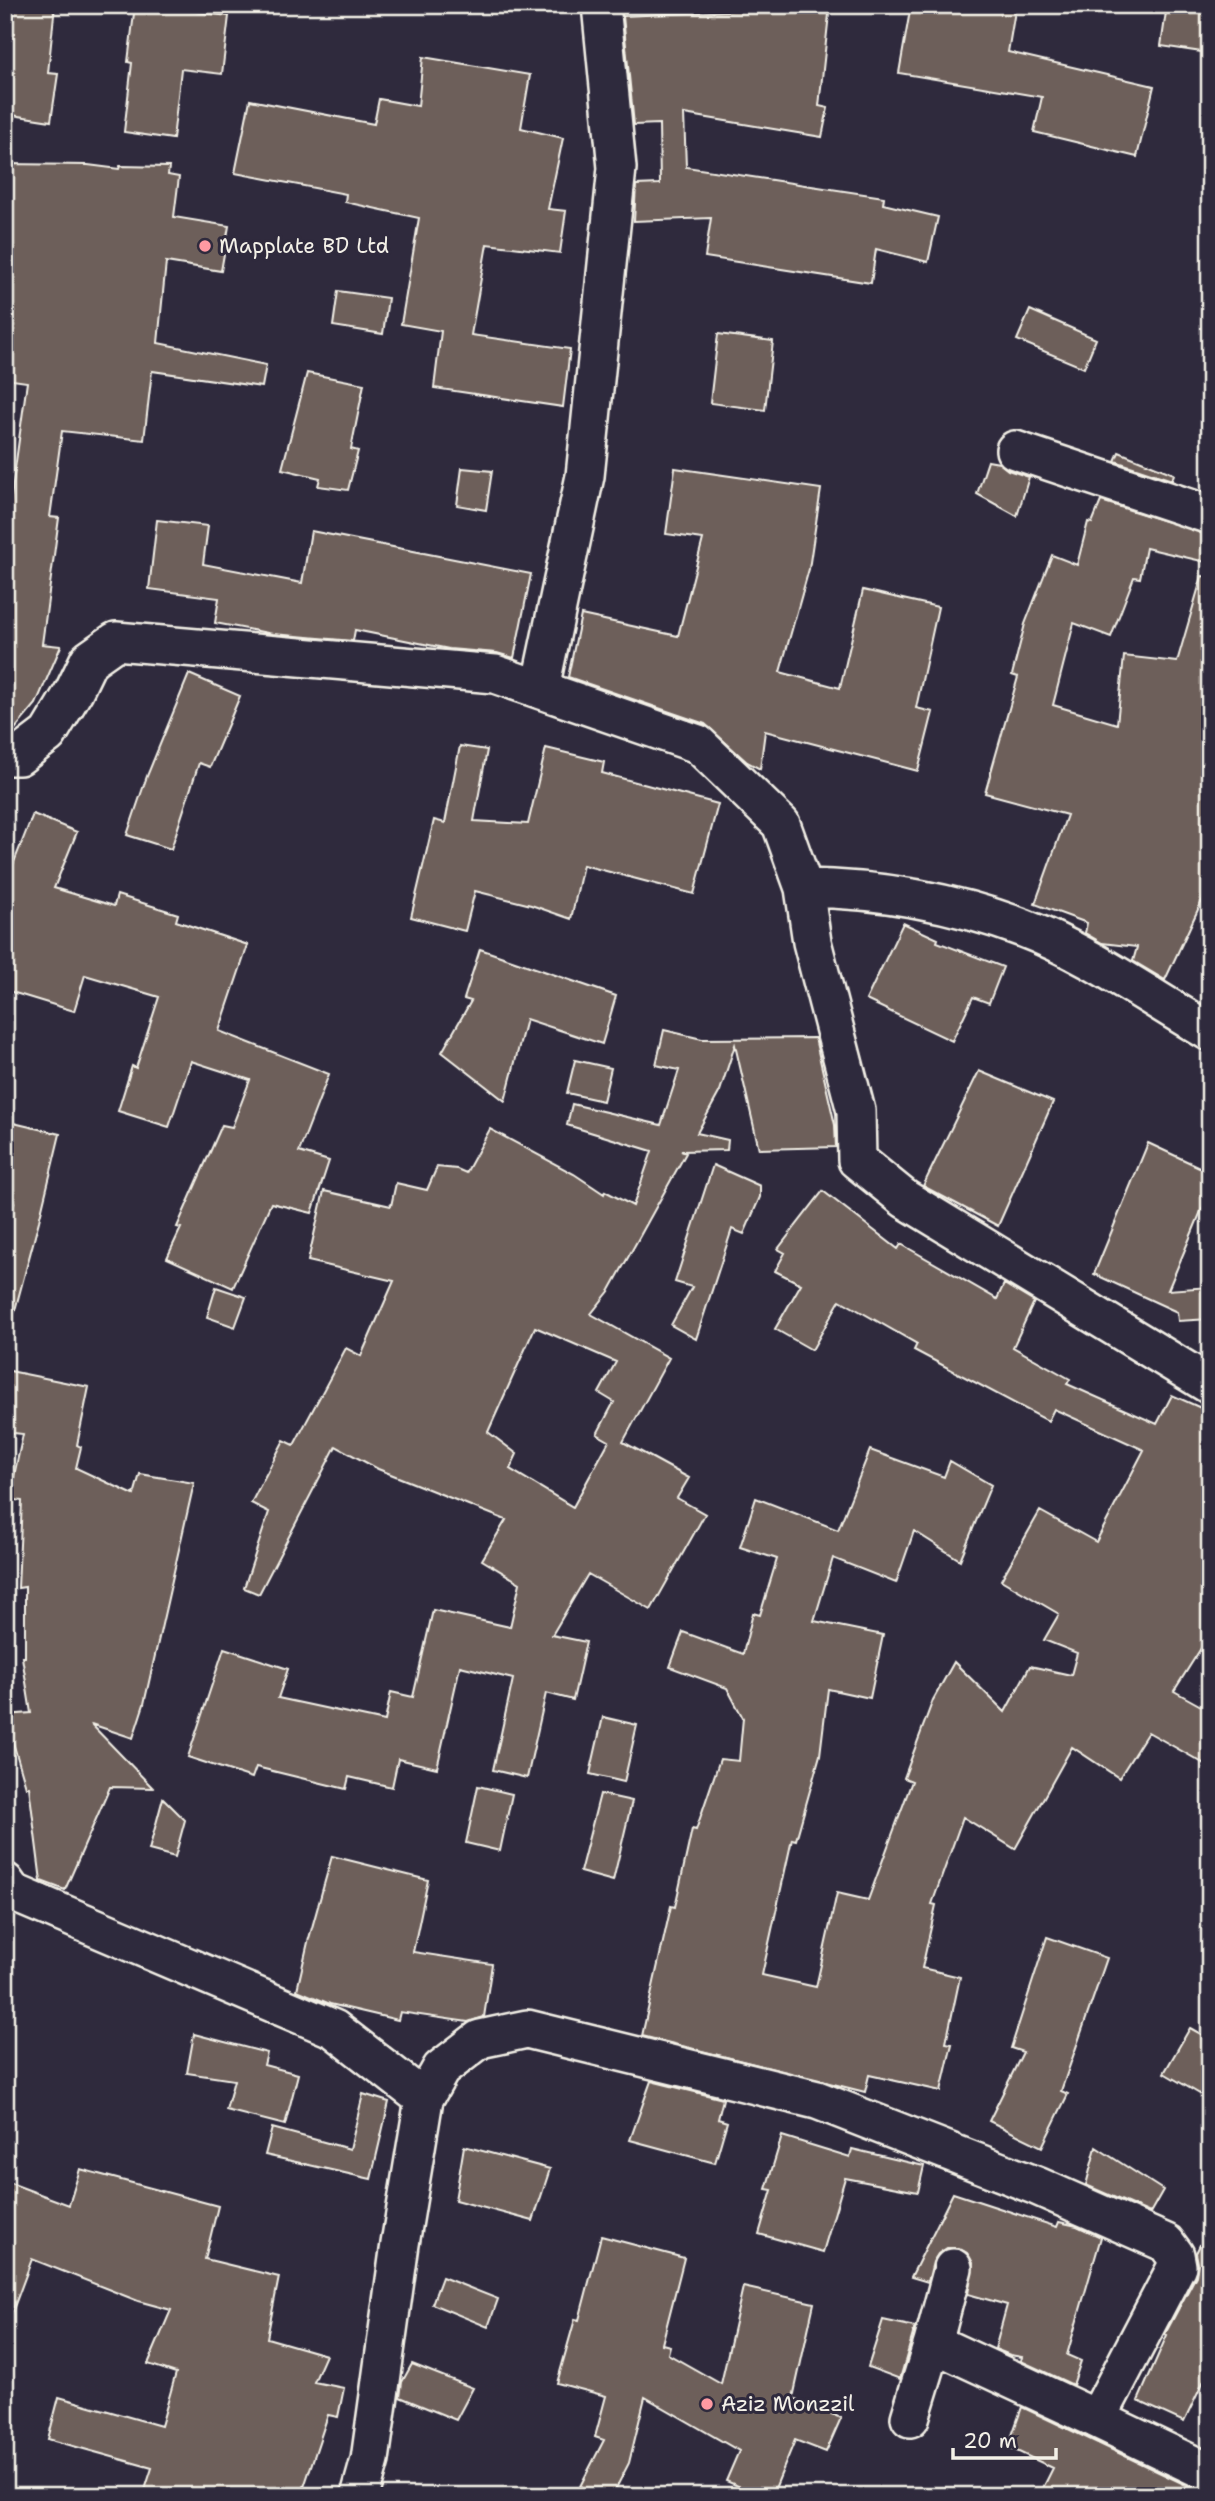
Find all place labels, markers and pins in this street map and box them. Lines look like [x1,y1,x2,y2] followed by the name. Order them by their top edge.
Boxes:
[219,232,389,260] place label: Mapplate BD Ltd
[197,238,213,254] marker: Mapplate BD Ltd
[721,2390,855,2418] place label: Aziz Monzzil
[699,2396,715,2412] marker: Aziz Monzzil

